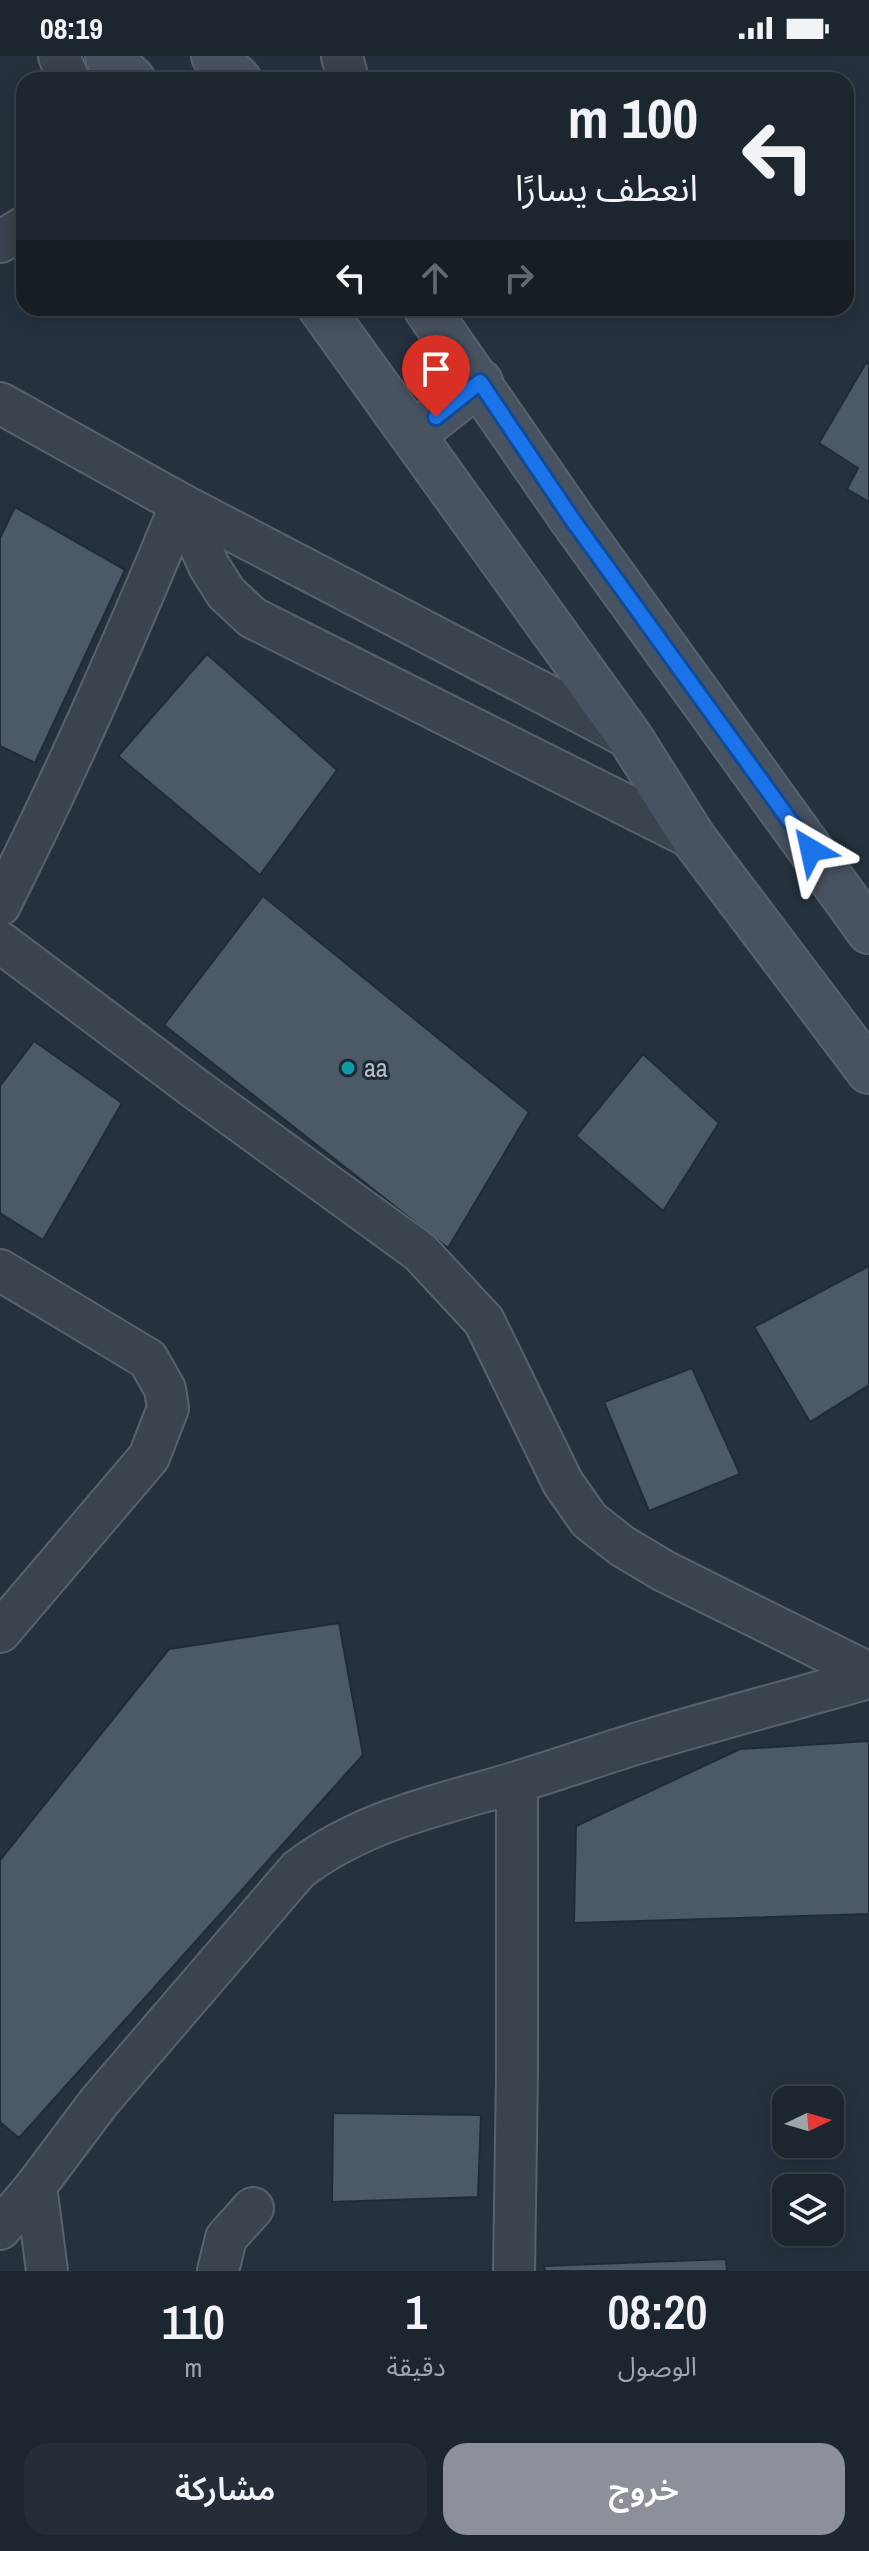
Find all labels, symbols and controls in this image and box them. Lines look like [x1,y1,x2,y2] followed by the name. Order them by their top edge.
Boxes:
[40,8,103,48] text: 08:19
[568,80,698,155] text: 100 m
[726,104,830,208] icon: left
[515,164,698,212] text: انعطف يسارًا
[329,256,373,300] icon: left
[413,256,457,300] icon: ahead
[497,256,541,300] icon: right
[402,335,470,417] pin
[414,347,458,391] icon: arrive
[769,808,853,892] position arrow
[364,1050,388,1085] place label: aa
[339,1059,357,1077] marker: aa
[772,2086,844,2158] north arrow
[772,2086,844,2246] map controls
[772,2174,844,2246] button: layers
[405,2279,427,2344] text: 1
[607,2279,707,2344] text: 08:20
[162,2289,225,2354] text: 110
[387,2349,446,2384] text: دقيقة
[618,2349,697,2384] text: الوصول
[184,2350,202,2385] text: m
[24,2443,427,2535] button: مشاركة
[443,2443,845,2535] button: خروج

